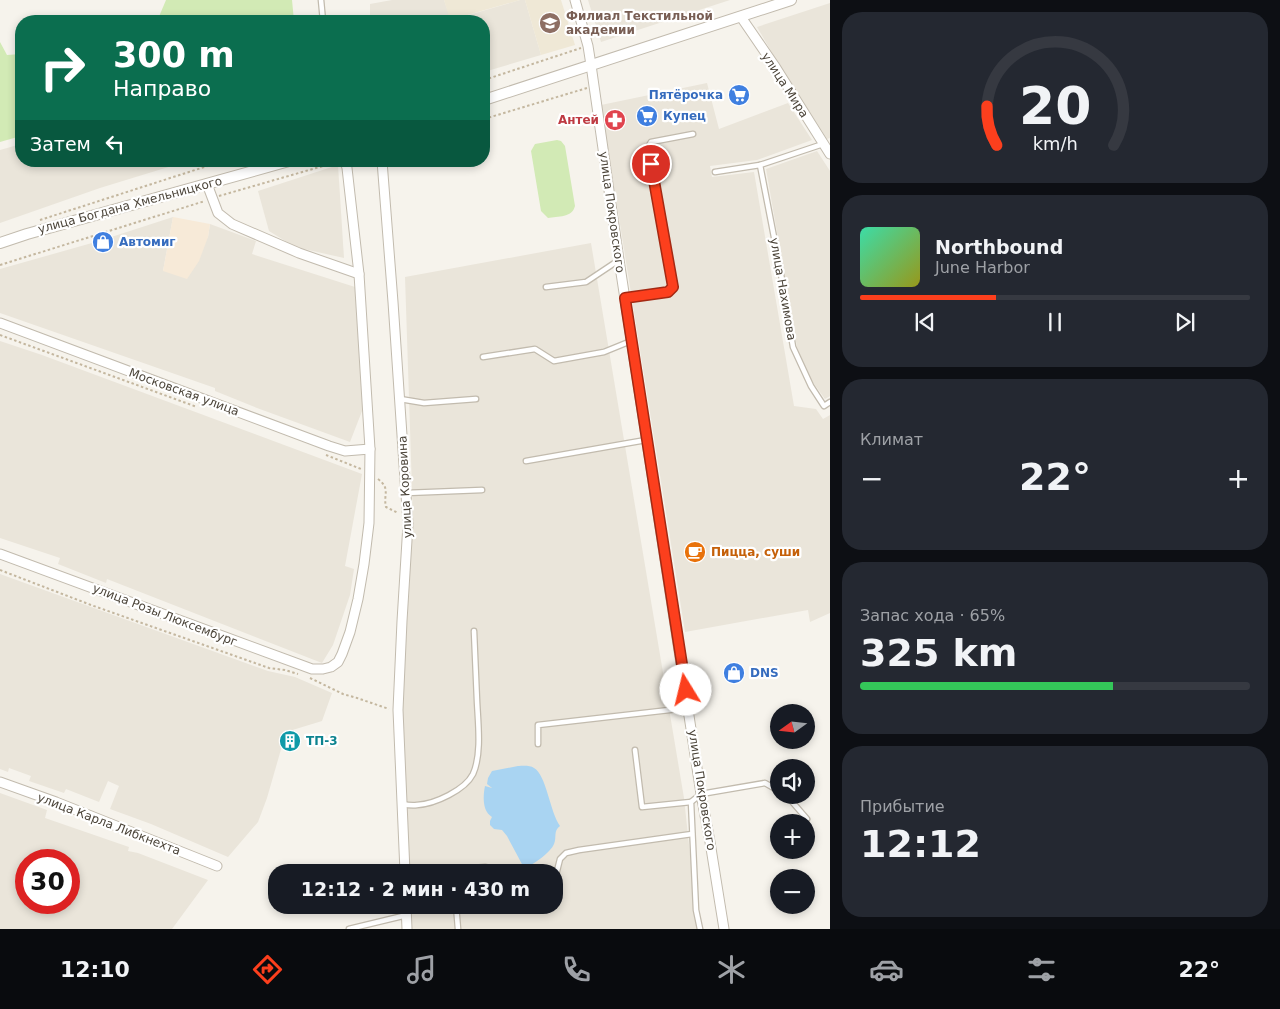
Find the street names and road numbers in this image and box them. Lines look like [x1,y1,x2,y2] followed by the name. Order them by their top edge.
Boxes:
[759,50,811,120] street label: улица Мира
[597,150,627,274] street label: улица Покровского
[36,174,224,236] street label: улица Богдана Хмельницкого
[767,237,799,341] street label: улица Нахимова
[127,366,241,418] street label: Московская улица
[395,435,415,539] street label: улица Коровина
[91,581,239,649] street label: улица Розы Люксембург
[686,728,718,852] street label: улица Покровского
[35,790,183,858] street label: улица Карла Либкнехта

